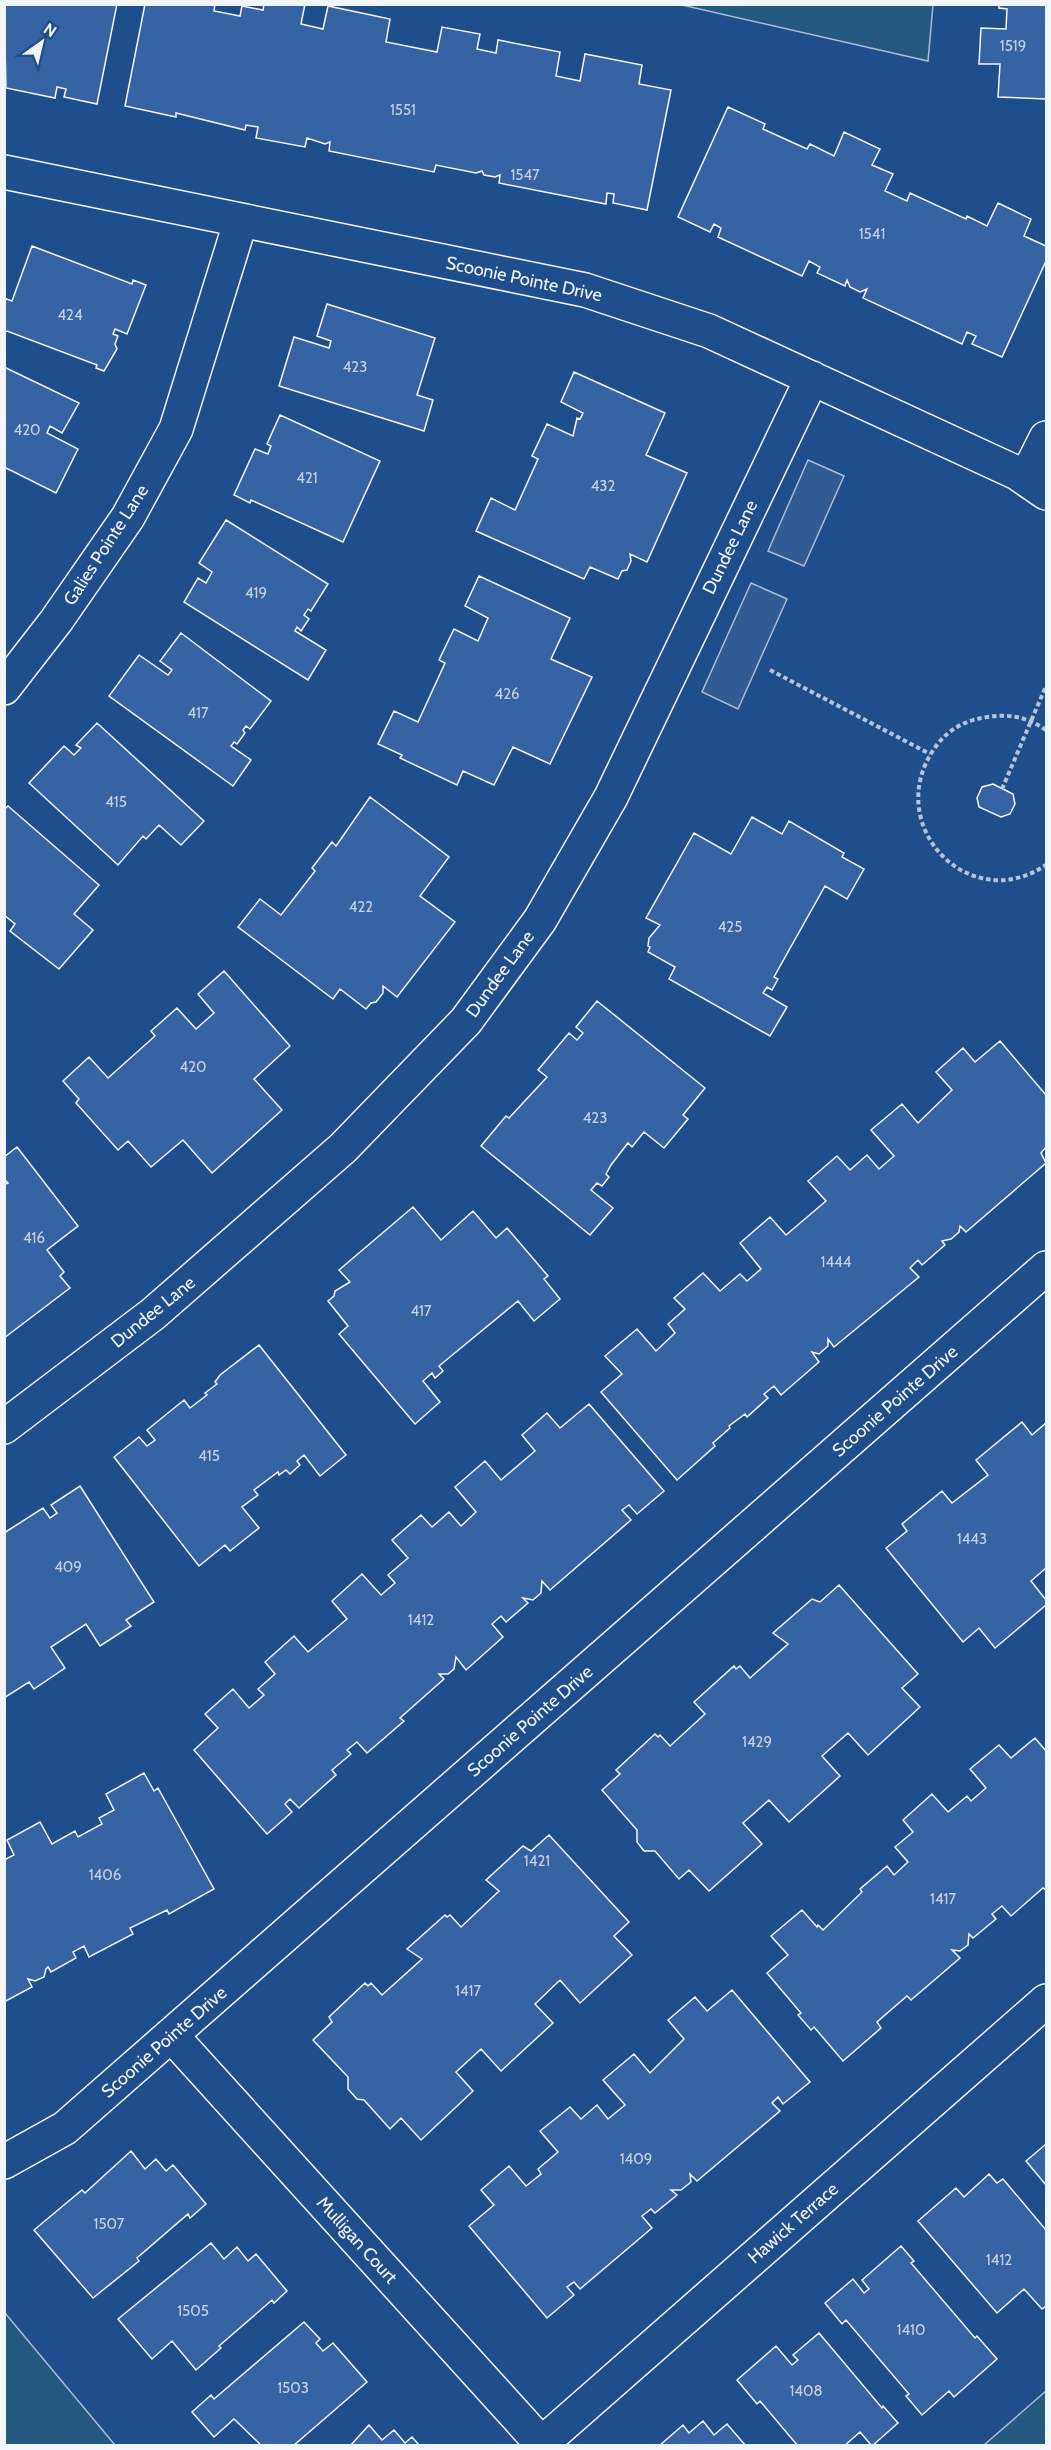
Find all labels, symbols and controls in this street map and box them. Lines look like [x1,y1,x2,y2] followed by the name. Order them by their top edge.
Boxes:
[12,12,72,72] north arrow
[40,19,60,41] text: N
[1000,37,1026,55] house number: 1519
[390,101,416,119] house number: 1551
[510,166,540,184] house number: 1547
[859,225,885,243] house number: 1541
[444,252,604,306] street label: Scoonie Pointe Drive
[57,306,83,324] house number: 424
[343,358,367,376] house number: 423
[14,421,41,439] house number: 420
[296,469,318,487] house number: 421
[591,477,615,495] house number: 432
[59,481,153,609] street label: Galies Pointe Lane
[698,496,762,598] street label: Dundee Lane
[245,584,267,602] house number: 419
[494,685,520,703] house number: 426
[187,704,209,722] house number: 417
[105,793,127,811] house number: 415
[349,898,373,916] house number: 422
[718,918,742,936] house number: 425
[461,926,539,1022] street label: Dundee Lane
[180,1058,207,1076] house number: 420
[583,1109,607,1127] house number: 423
[23,1229,45,1247] house number: 416
[821,1253,852,1271] house number: 1444
[106,1271,200,1353] street label: Dundee Lane
[410,1302,432,1320] house number: 417
[828,1341,962,1461] street label: Scoonie Pointe Drive
[198,1447,220,1465] house number: 415
[957,1530,987,1548] house number: 1443
[54,1558,82,1576] house number: 409
[408,1611,434,1629] house number: 1412
[463,1661,597,1781] street label: Scoonie Pointe Drive
[742,1733,772,1751] house number: 1429
[524,1852,550,1870] house number: 1421
[89,1866,121,1884] house number: 1406
[930,1890,956,1908] house number: 1417
[97,1982,231,2102] street label: Scoonie Pointe Drive
[455,1982,481,2000] house number: 1417
[620,2150,652,2168] house number: 1409
[743,2178,843,2268] street label: Hawick Terrace
[312,2192,402,2288] street label: Mulligan Court
[94,2215,125,2233] house number: 1507
[986,2251,1012,2269] house number: 1412
[177,2302,209,2320] house number: 1505
[897,2321,925,2339] house number: 1410
[277,2379,309,2397] house number: 1503
[789,2382,823,2400] house number: 1408

